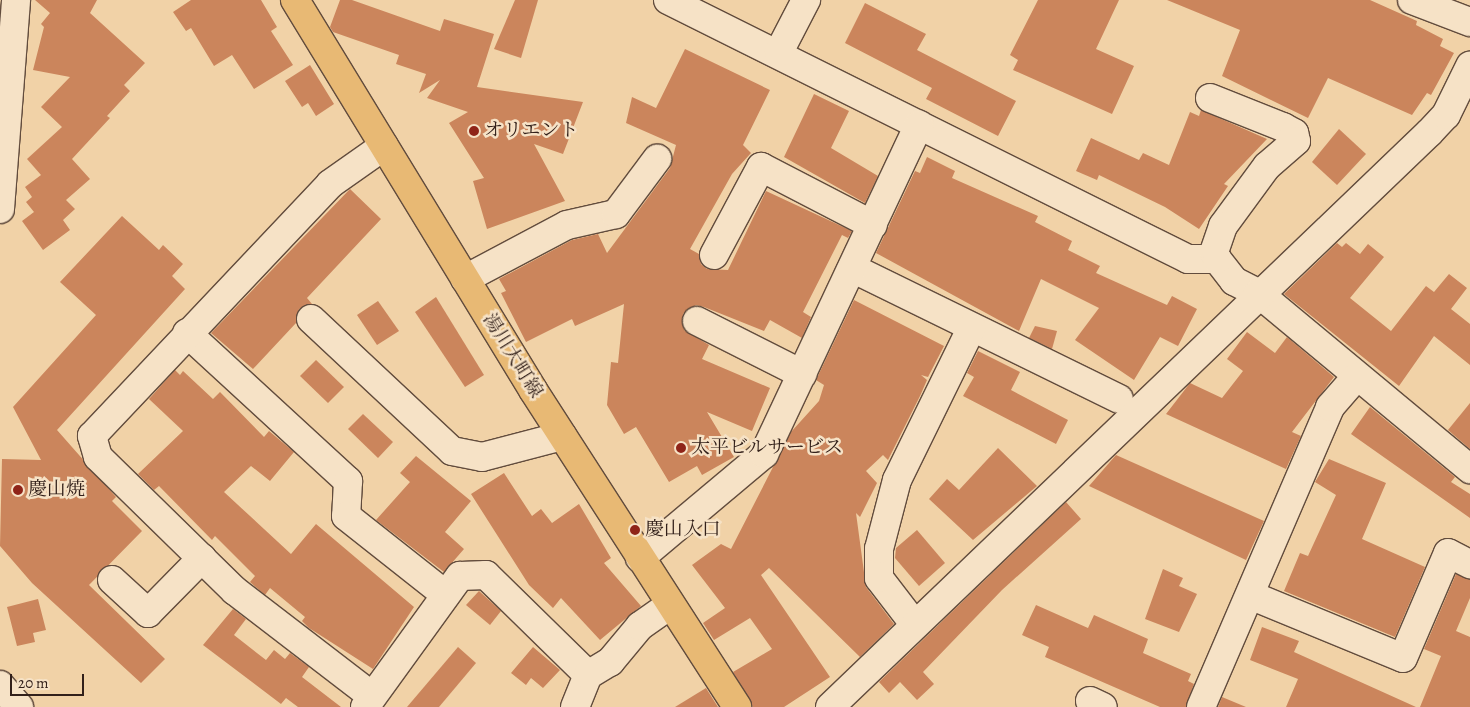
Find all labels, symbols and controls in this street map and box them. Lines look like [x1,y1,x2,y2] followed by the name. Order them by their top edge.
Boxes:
[484,120,579,142] place label: オリエント
[468,125,480,137] marker: オリエント
[477,310,547,402] street label: 湯川大町線
[691,437,843,459] place label: 太平ビルサービス
[675,442,687,454] marker: 太平ビルサービス
[28,479,85,501] place label: 慶山焼
[12,484,24,496] marker: 慶山焼
[645,519,721,541] place label: 慶山入口
[629,524,641,536] marker: 慶山入口
[12,664,86,696] scale bar
[18,673,49,693] text: 20 m

